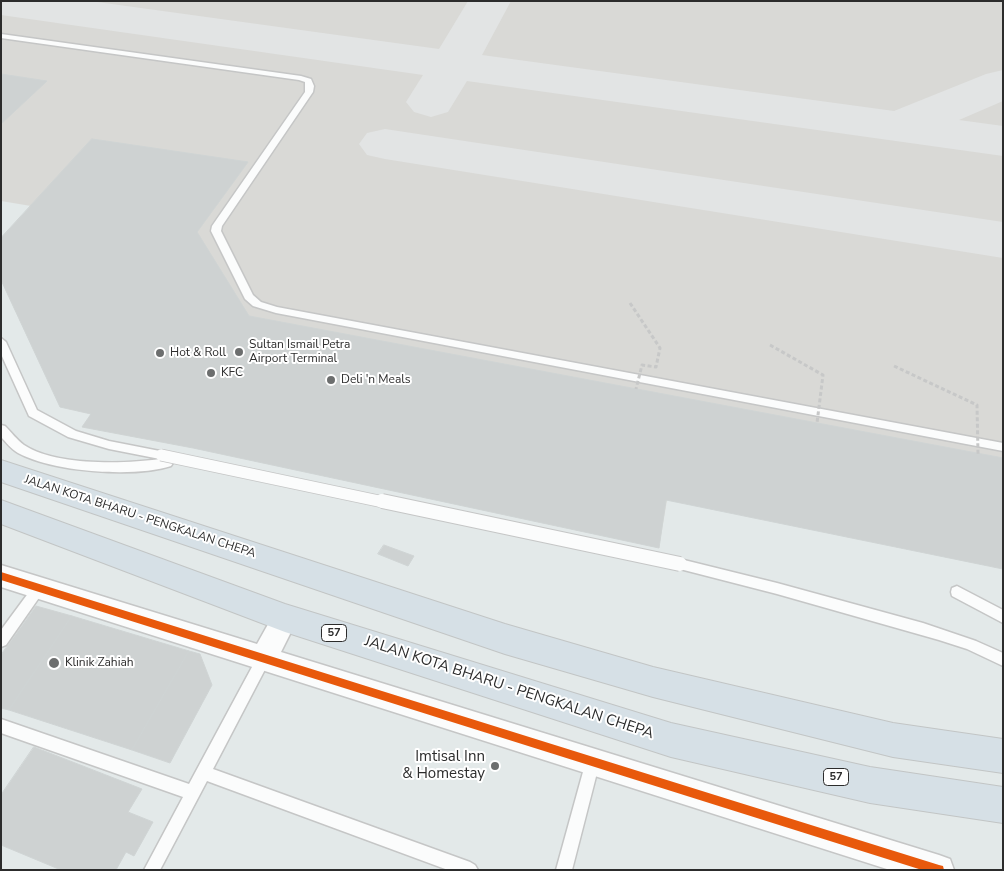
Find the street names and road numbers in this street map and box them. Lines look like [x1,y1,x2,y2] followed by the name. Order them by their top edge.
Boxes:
[23,473,257,561] street label: JALAN KOTA BHARU - PENGKALAN CHEPA
[322,624,346,641] road number: 57
[362,633,656,743] street label: JALAN KOTA BHARU - PENGKALAN CHEPA
[824,769,848,786] road number: 57

